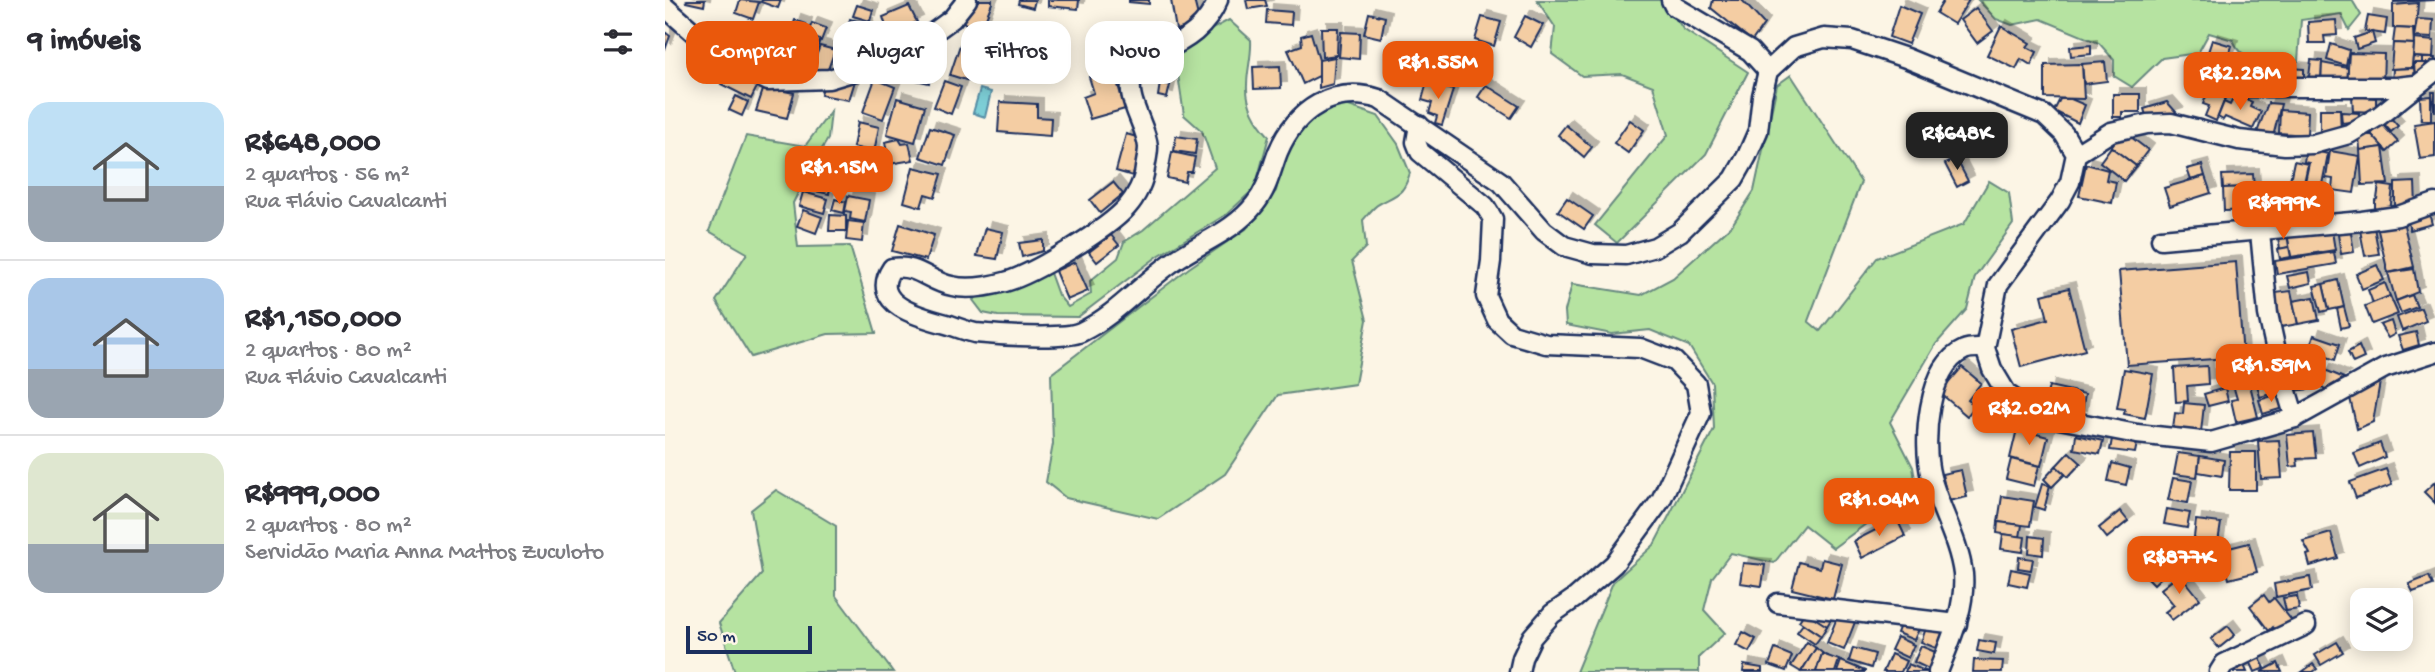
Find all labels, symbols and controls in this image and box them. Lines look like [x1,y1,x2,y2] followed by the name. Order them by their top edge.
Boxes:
[686,21,819,84] chip: Comprar
[833,21,947,84] chip: Alugar
[961,21,1071,84] chip: Filtros
[1085,21,1184,84] chip: Novo
[599,23,637,61] icon: filters
[28,25,140,60] text: 9 imóveis
[1373,42,1503,101] pin: R$1.55M
[1398,50,1478,77] text: R$1.55M
[2175,52,2305,112] pin: R$2.28M
[2200,61,2280,88] text: R$2.28M
[1900,113,2014,172] pin: R$648K
[1922,121,1992,148] text: R$648K
[245,127,381,162] text: R$648,000
[84,130,168,214] icon: home
[774,146,904,206] pin: R$1.15M
[801,155,877,182] text: R$1.15M
[245,162,410,189] text: 2 quartos · 56 m²
[2226,182,2340,241] pin: R$999K
[245,189,447,216] text: Rua Flávio Cavalcanti
[2248,190,2318,217] text: R$999K
[245,303,401,338] text: R$1,150,000
[84,306,168,390] icon: home
[245,338,412,365] text: 2 quartos · 80 m²
[2206,344,2336,404] pin: R$1.59M
[2232,353,2310,380] text: R$1.59M
[245,365,447,392] text: Rua Flávio Cavalcanti
[1964,388,2094,447] pin: R$2.02M
[1988,396,2070,423] text: R$2.02M
[245,478,380,513] text: R$999,000
[1814,478,1944,538] pin: R$1.04M
[84,481,168,565] icon: home
[1840,487,1918,514] text: R$1.04M
[245,513,412,540] text: 2 quartos · 80 m²
[2122,536,2236,596] pin: R$877K
[245,540,604,567] text: Servidão Maria Anna Mattos Zuculoto
[2143,545,2215,572] text: R$877K
[2350,588,2413,651] map controls
[2350,588,2413,651] button: layers
[686,623,812,655] scale bar
[697,626,736,649] text: 50 m

